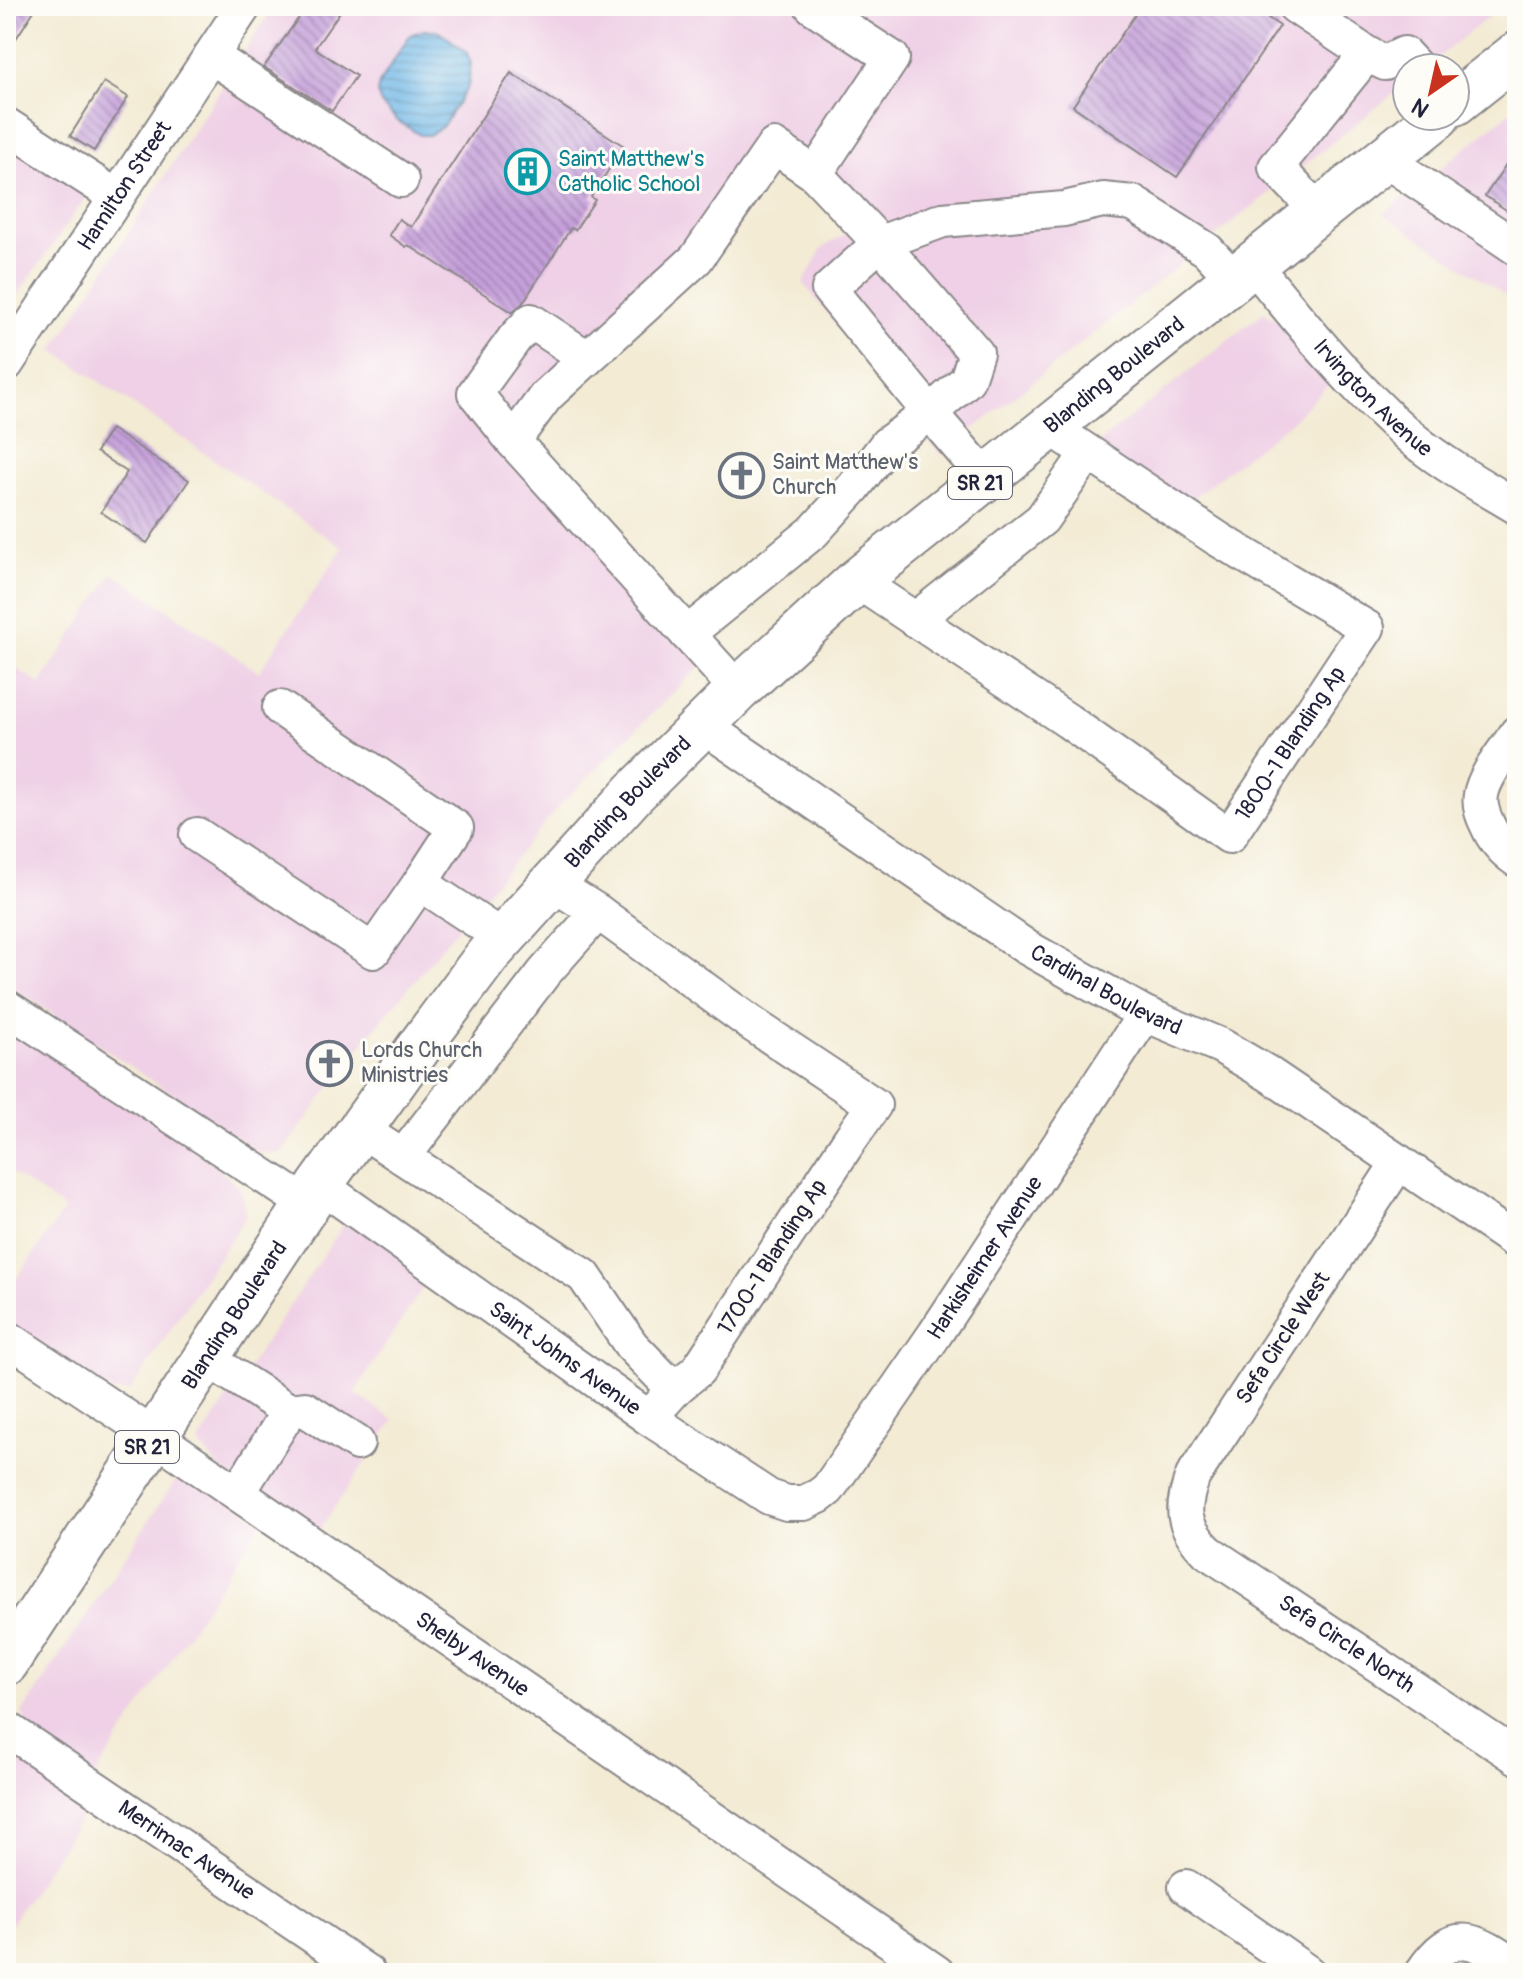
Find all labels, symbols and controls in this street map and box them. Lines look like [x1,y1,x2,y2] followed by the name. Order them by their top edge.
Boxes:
[1391,52,1471,132] north arrow
[1406,92,1434,124] text: N
[71,115,178,256] street label: Hamilton Street
[558,145,704,198] place label: Saint Matthew's Catholic School
[503,148,551,196] building icon: Saint Matthew's Catholic School
[1038,310,1190,440] street label: Blanding Boulevard
[1307,333,1438,463] street label: Irvington Avenue
[772,448,918,501] place label: Saint Matthew's Church
[717,451,765,499] church icon: Saint Matthew's Church
[948,467,1012,499] road number: SR 21
[1229,661,1352,826] street label: 1800-1 Blanding Ap
[559,730,697,874] street label: Blanding Boulevard
[1025,938,1186,1042] street label: Cardinal Boulevard
[361,1036,482,1089] place label: Lords Church Ministries
[306,1039,354,1087] church icon: Lords Church Ministries
[921,1171,1049,1345] street label: Harkisheimer Avenue
[711,1174,833,1340] street label: 1700-1 Blanding Ap
[175,1236,293,1395] street label: Blanding Boulevard
[1230,1266,1336,1410] street label: Sefa Circle West
[483,1295,646,1422] street label: Saint Johns Avenue
[115,1431,179,1463] road number: SR 21
[1273,1589,1420,1699] street label: Sefa Circle North
[410,1605,535,1703] street label: Shelby Avenue
[113,1794,260,1906] street label: Merrimac Avenue

